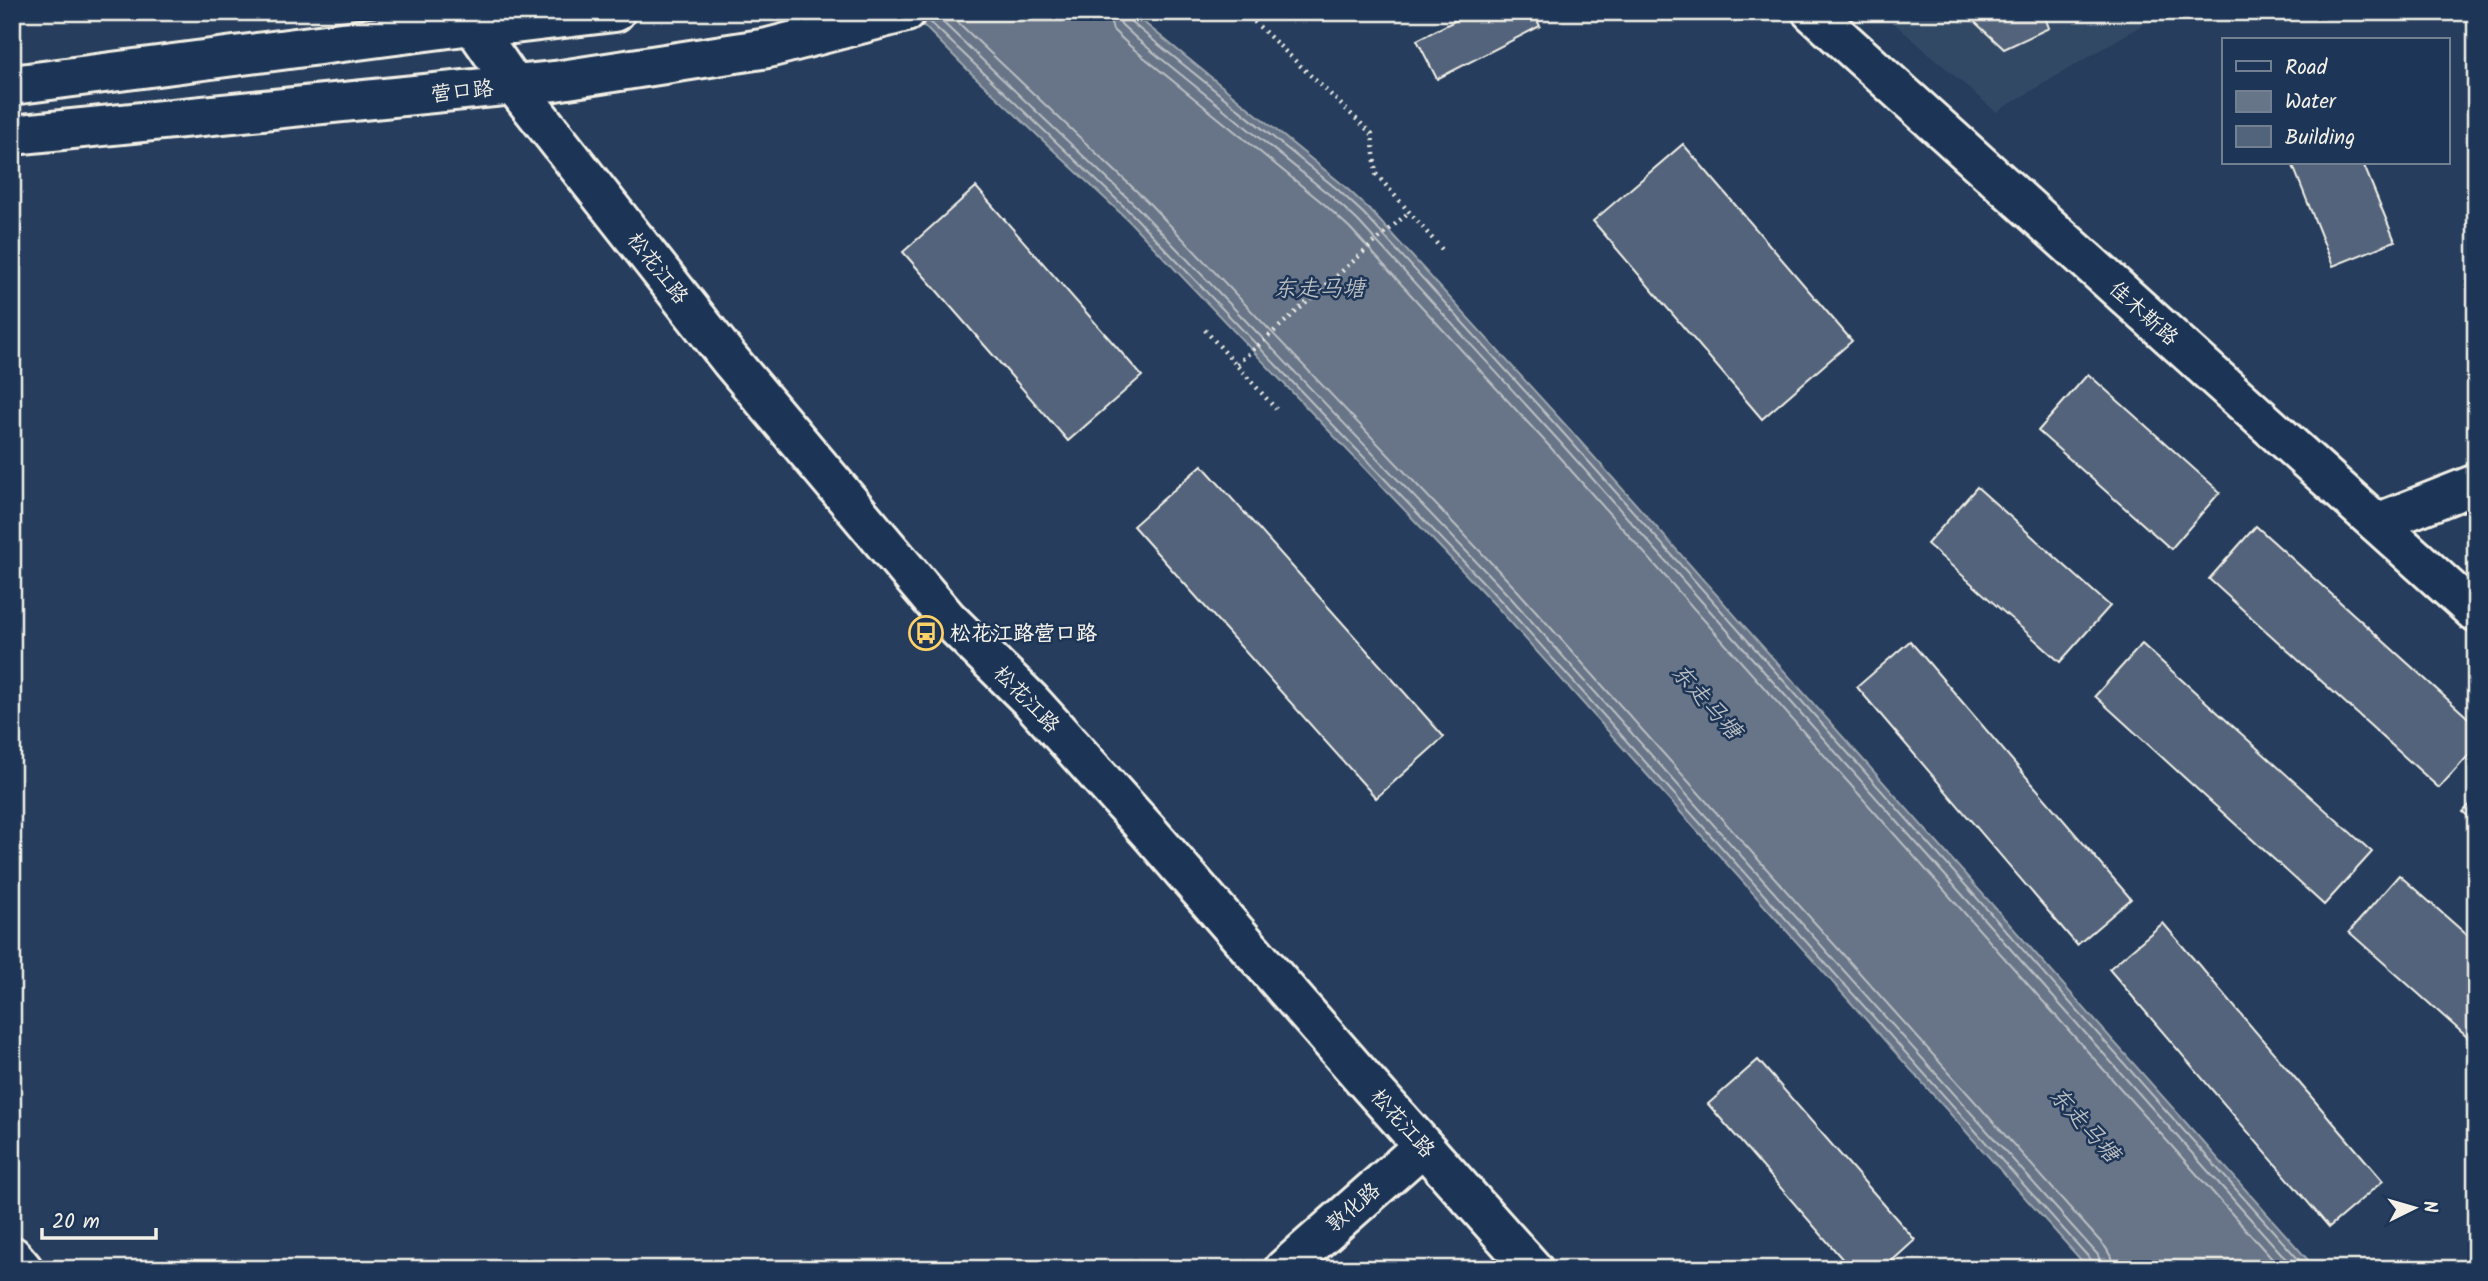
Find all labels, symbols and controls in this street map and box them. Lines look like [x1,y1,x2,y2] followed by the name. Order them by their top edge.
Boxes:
[2222,38,2450,164] legend
[2285,52,2328,85] text: Road
[429,73,495,112] street label: 营口路
[2285,86,2337,119] text: Water
[2285,122,2355,155] text: Building
[618,226,696,312] street label: 松花江路
[1273,272,1368,308] water label: 东走马塘
[2101,274,2185,354] street label: 佳木斯路
[907,614,945,652] bus stop icon: 松花江路营口路
[950,618,1097,651] place label: 松花江路营口路
[1661,656,1752,751] water label: 东走马塘
[985,658,1067,742] street label: 松花江路
[2039,1079,2130,1174] water label: 东走马塘
[1362,1082,1442,1166] street label: 松花江路
[2380,1172,2450,1242] north arrow
[1319,1175,1389,1241] street label: 敦化路
[42,1197,156,1241] scale bar
[2413,1199,2444,1214] text: N
[52,1206,100,1239] text: 20 m

